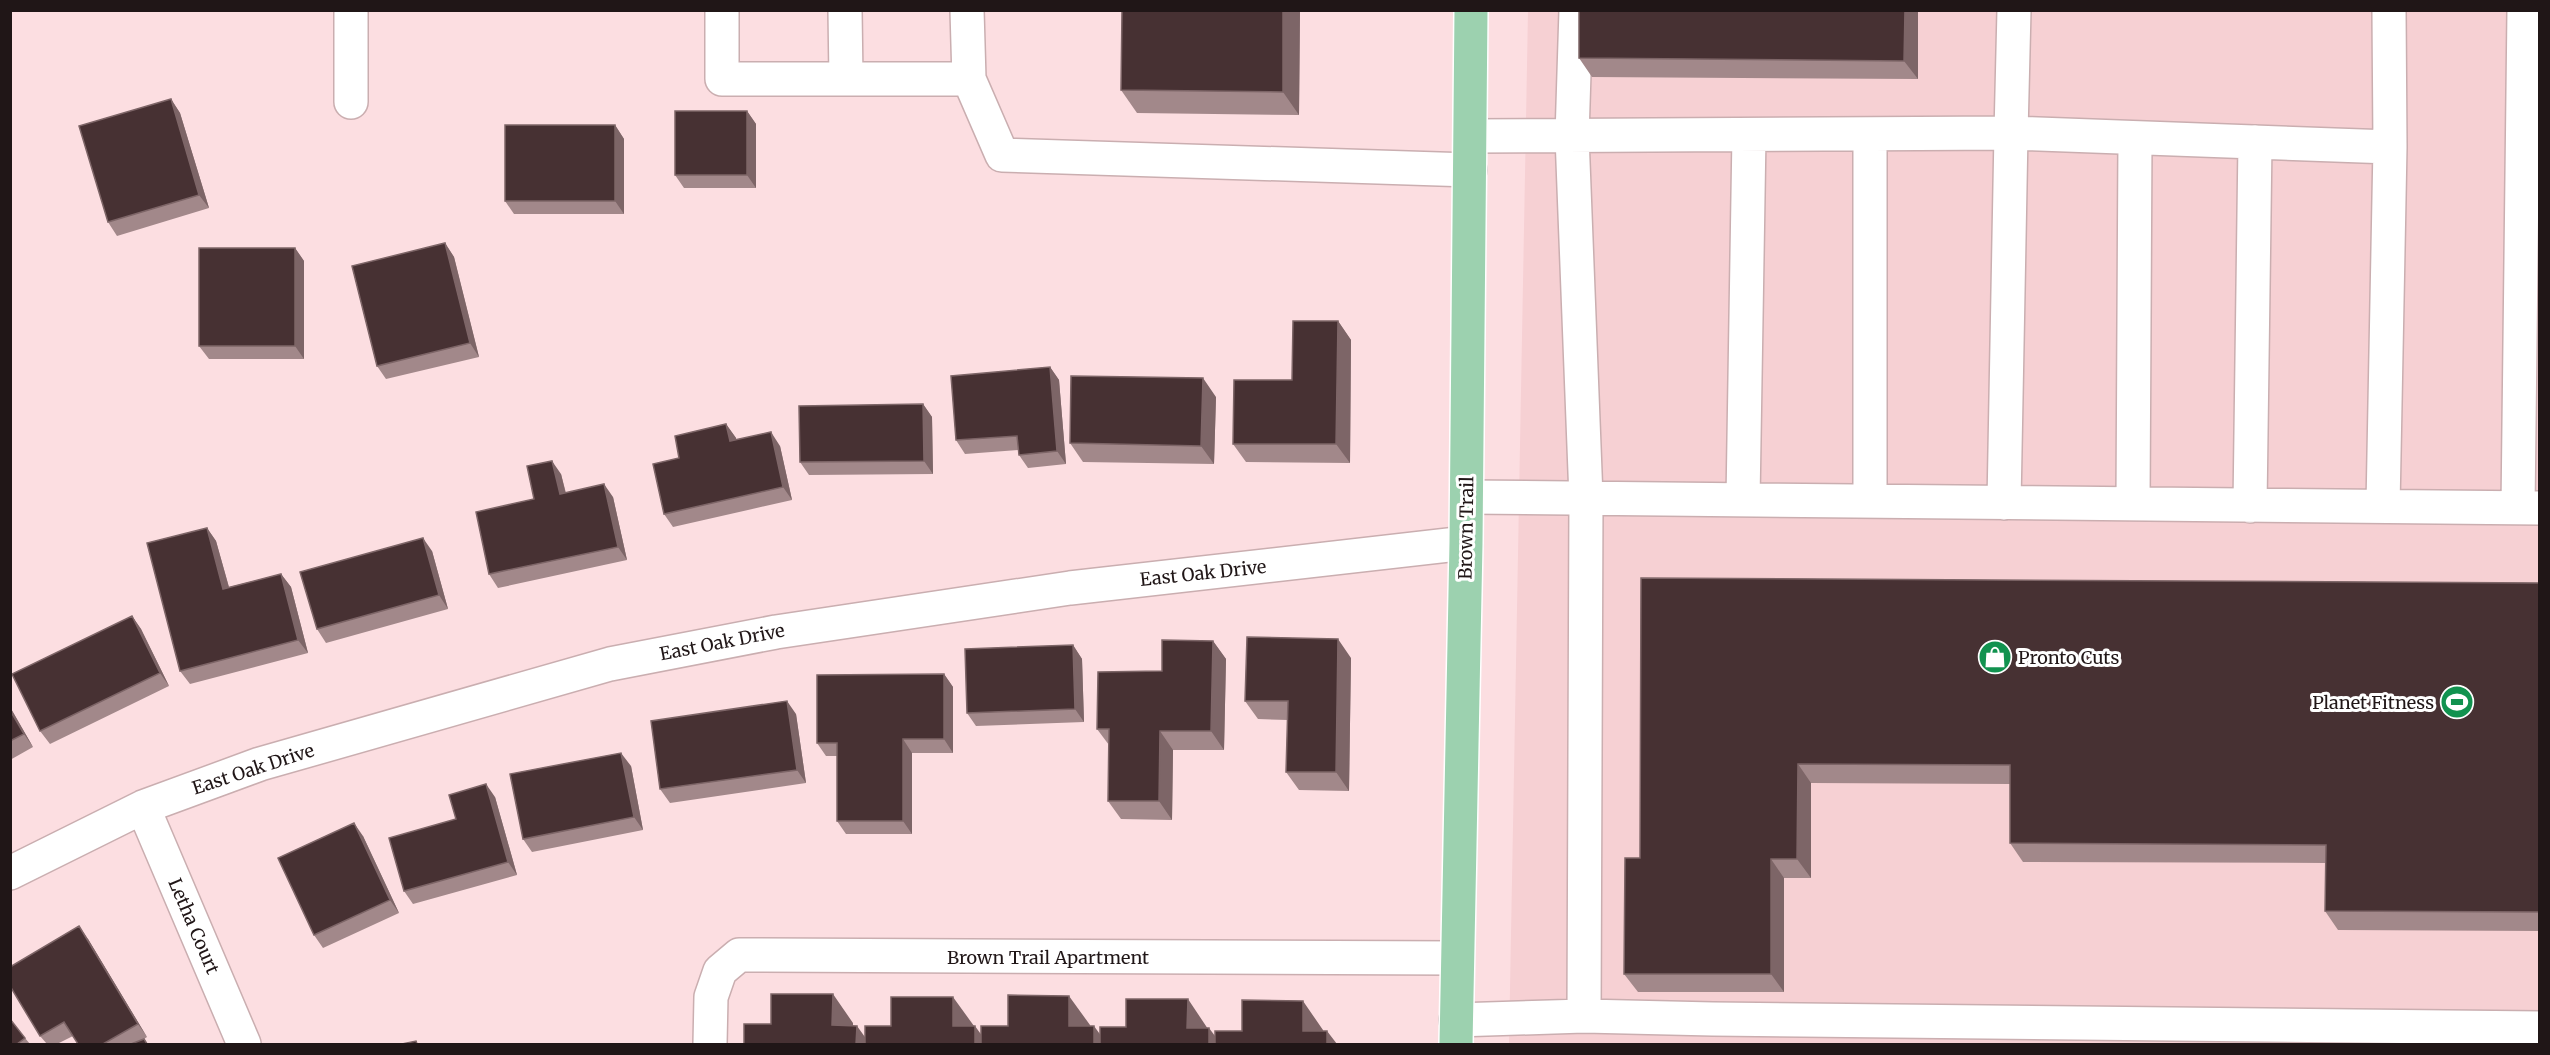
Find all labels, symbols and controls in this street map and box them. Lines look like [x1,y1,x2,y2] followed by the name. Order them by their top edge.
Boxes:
[1454,476,1478,580] street label: Brown Trail
[1139,555,1267,591] street label: East Oak Drive
[657,619,787,665] street label: East Oak Drive
[1977,639,2013,675] shop icon: Pronto Cuts
[2018,646,2119,669] place label: Pronto Cuts
[2439,684,2475,720] sports icon: Planet Fitness
[2312,691,2434,714] place label: Planet Fitness
[189,738,317,800] street label: East Oak Drive
[164,875,224,977] street label: Letha Court
[947,946,1149,969] street label: Brown Trail Apartment

